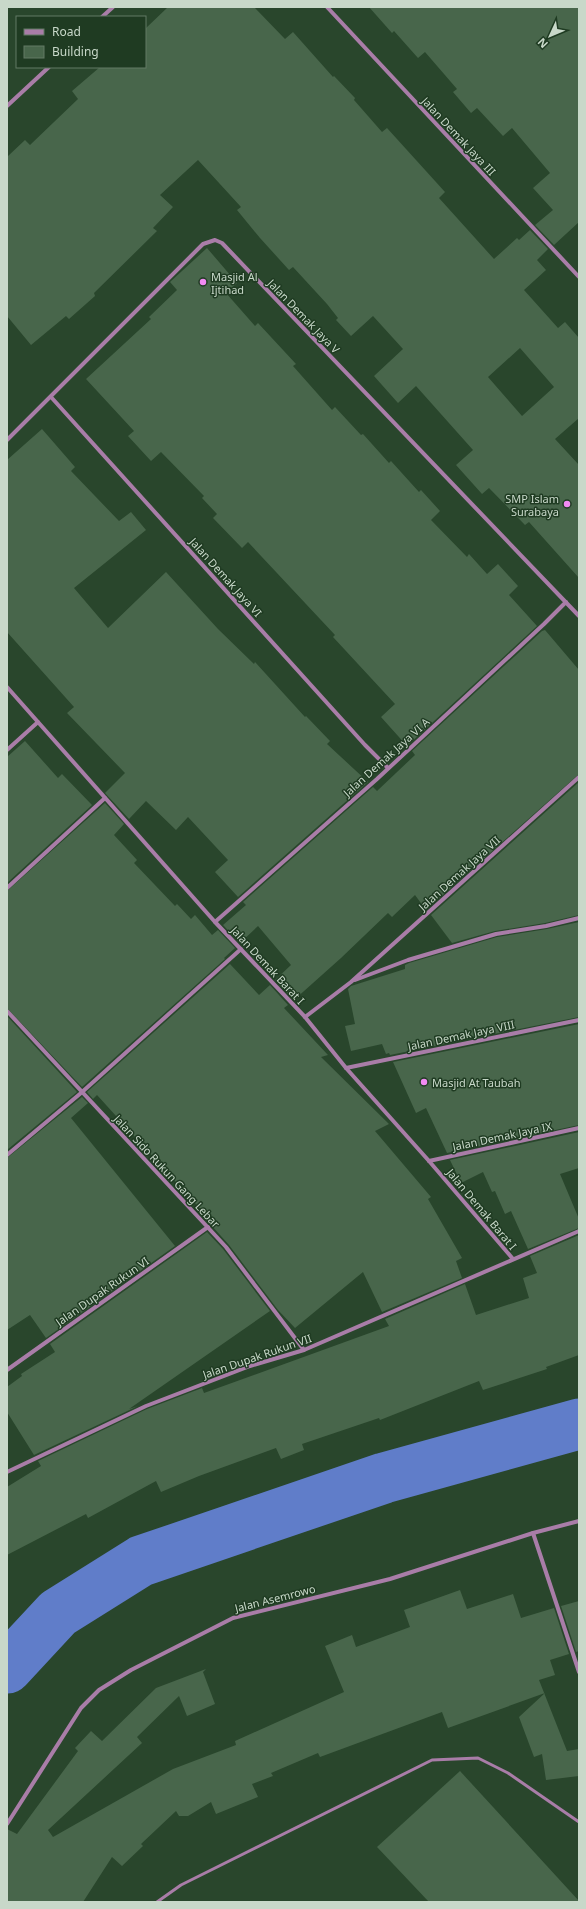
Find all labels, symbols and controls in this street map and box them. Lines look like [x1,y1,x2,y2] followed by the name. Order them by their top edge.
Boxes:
[16,16,146,68] legend
[530,16,570,56] north arrow
[52,23,81,40] text: Road
[534,35,551,52] text: N
[52,43,99,60] text: Building
[418,93,500,179] street label: Jalan Demak Jaya III
[211,269,258,297] place label: Masjid Al Ijtihad
[264,275,344,357] street label: Jalan Demak Jaya V
[198,277,208,287] marker: Masjid Al Ijtihad
[505,491,559,519] place label: SMP Islam Surabaya
[562,499,572,509] marker: SMP Islam Surabaya
[186,534,266,620] street label: Jalan Demak Jaya VI
[339,714,433,800] street label: Jalan Demak Jaya VI A
[414,832,503,914] street label: Jalan Demak Jaya VII
[227,922,308,1007] street label: Jalan Demak Barat I
[405,1016,516,1054] street label: Jalan Demak Jaya VIII
[432,1075,521,1090] place label: Masjid At Taubah
[419,1077,429,1087] marker: Masjid At Taubah
[110,1111,224,1231] street label: Jalan Sido Rukun Gang Lebar
[450,1118,554,1154] street label: Jalan Demak Jaya IX
[443,1164,521,1253] street label: Jalan Demak Barat I
[52,1253,152,1329] street label: Jalan Dupak Rukun VI
[200,1330,314,1382] street label: Jalan Dupak Rukun VII
[232,1581,317,1616] street label: Jalan Asemrowo

